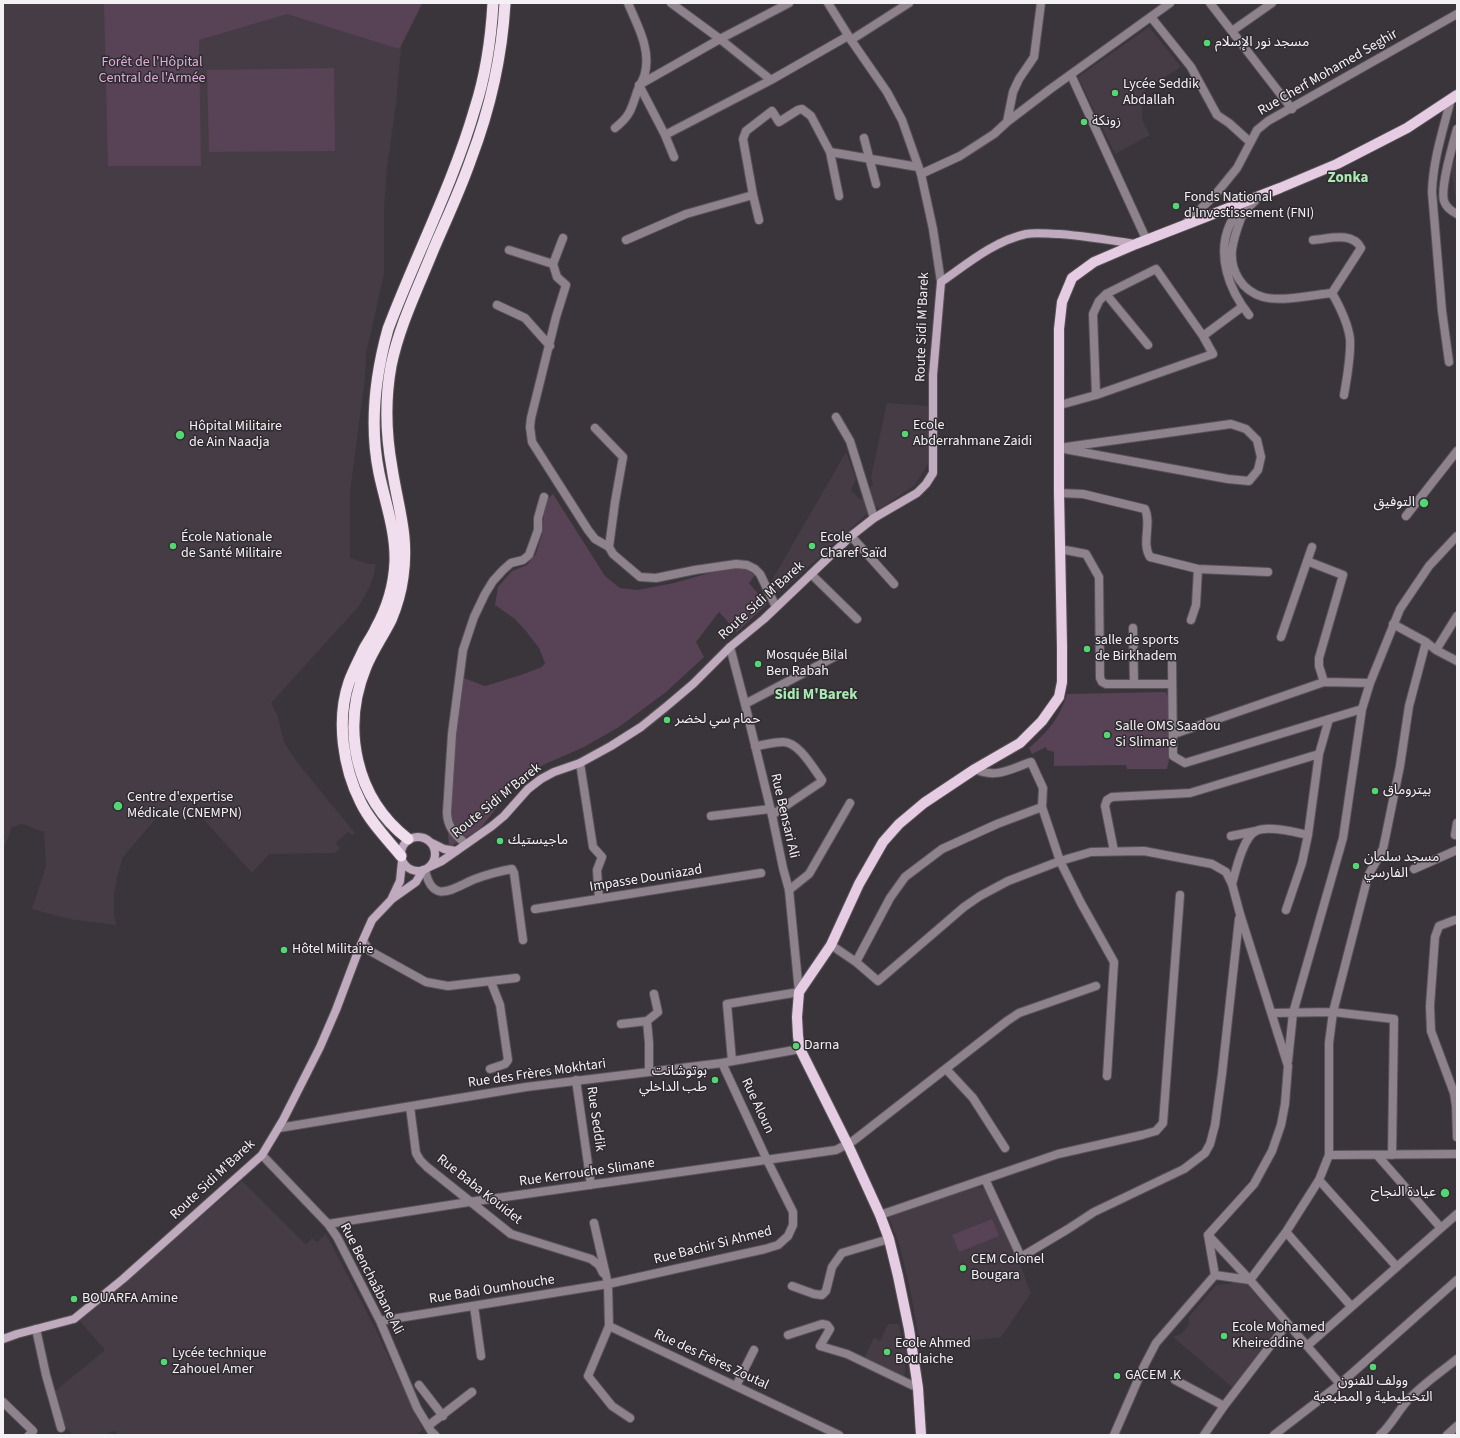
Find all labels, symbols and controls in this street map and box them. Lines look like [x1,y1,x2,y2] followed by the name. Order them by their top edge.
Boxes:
[1255,26,1401,120] street label: Rue Cherf Mohamed Seghir
[1215,35,1309,51] place label: مسجد نور الإسلام
[1202,38,1212,48] marker: مسجد نور الإسلام
[98,55,206,88] park label: Forêt de l'Hôpital Central de l'Armée
[1123,77,1199,110] place label: Lycée Seddik Abdallah
[1110,88,1120,98] marker: Lycée Seddik Abdallah
[1092,114,1121,130] place label: زونكة
[1079,117,1089,127] marker: زونكة
[1328,170,1368,188] district label: Zonka
[1184,190,1314,222] place label: Fonds National d'Investissement (FNI)
[1171,201,1181,211] marker: Fonds National d'Investissement (FNI)
[913,272,933,382] street label: Route Sidi M'Barek
[913,418,1032,450] place label: Ecole Abderrahmane Zaidi
[189,419,282,452] place label: Hôpital Militaire de Ain Naadja
[174,429,186,441] marker: Hôpital Militaire de Ain Naadja
[900,429,910,439] marker: Ecole Abderrahmane Zaidi
[1373,495,1415,511] place label: التوفيق
[1418,497,1430,509] marker: التوفيق
[181,530,282,562] place label: École Nationale de Santé Militaire
[820,530,887,562] place label: Ecole Charef Saïd
[168,541,178,551] marker: École Nationale de Santé Militaire
[807,541,817,551] marker: Ecole Charef Saïd
[716,558,808,644] street label: Route Sidi M'Barek
[1095,633,1179,666] place label: salle de sports de Birkhadem
[1082,644,1092,654] marker: salle de sports de Birkhadem
[766,648,848,680] place label: Mosquée Bilal Ben Rabah
[753,659,763,669] marker: Mosquée Bilal Ben Rabah
[775,687,857,705] district label: Sidi M'Barek
[675,712,760,728] place label: حمام سي لخضر
[662,715,672,725] marker: حمام سي لخضر
[1115,719,1221,752] place label: Salle OMS Saadou Si Slimane
[1102,730,1112,740] marker: Salle OMS Saadou Si Slimane
[449,760,545,842] street label: Route Sidi M'Barek
[766,772,802,860] street label: Rue Bensari Ali
[1383,783,1431,799] place label: بيتروماق
[1370,786,1380,796] marker: بيتروماق
[127,790,242,822] place label: Centre d'expertise Médicale (CNEMPN)
[112,800,124,812] marker: Centre d'expertise Médicale (CNEMPN)
[508,833,568,849] place label: ماجيستيك
[495,836,505,846] marker: ماجيستيك
[1364,850,1439,882] place label: مسجد سلمان الفارسي
[1351,861,1361,871] marker: مسجد سلمان الفارسي
[588,862,704,896] street label: Impasse Douniazad
[292,942,374,958] place label: Hôtel Militaire
[279,945,289,955] marker: Hôtel Militaire
[804,1038,839,1054] place label: Darna
[791,1041,801,1051] marker: Darna
[467,1056,607,1092] street label: Rue des Frères Mokhtari
[639,1064,707,1096] place label: بوتوشانت طب الداخلي
[710,1075,720,1085] marker: بوتوشانت طب الداخلي
[737,1076,777,1136] street label: Rue Aloun
[582,1085,608,1153] street label: Rue Seddik
[167,1136,259,1224] street label: Route Sidi M'Barek
[433,1151,525,1229] street label: Rue Baba Kouidet
[518,1155,656,1191] street label: Rue Kerrouche Slimane
[1371,1185,1436,1201] place label: عيادة النجاح
[1439,1187,1451,1199] marker: عيادة النجاح
[336,1220,406,1338] street label: Rue Benchaâbane Ali
[652,1223,774,1269] street label: Rue Bachir Si Ahmed
[971,1252,1044,1284] place label: CEM Colonel Bougara
[958,1263,968,1273] marker: CEM Colonel Bougara
[428,1272,556,1308] street label: Rue Badi Oumhouche
[82,1291,178,1307] place label: BOUARFA Amine
[69,1294,79,1304] marker: BOUARFA Amine
[1232,1320,1325,1352] place label: Ecole Mohamed Kheireddine
[651,1326,771,1394] street label: Rue des Frères Zoutal
[1219,1331,1229,1341] marker: Ecole Mohamed Kheireddine
[895,1336,971,1368] place label: Ecole Ahmed Boulaiche
[172,1346,266,1378] place label: Lycée technique Zahouel Amer
[882,1347,892,1357] marker: Ecole Ahmed Boulaiche
[159,1357,169,1367] marker: Lycée technique Zahouel Amer
[1368,1362,1378,1372] marker: وولف للفنون التخطيطية و المطبعية
[1125,1368,1181,1384] place label: GACEM .K
[1112,1371,1122,1381] marker: GACEM .K
[1313,1374,1433,1406] place label: وولف للفنون التخطيطية و المطبعية

